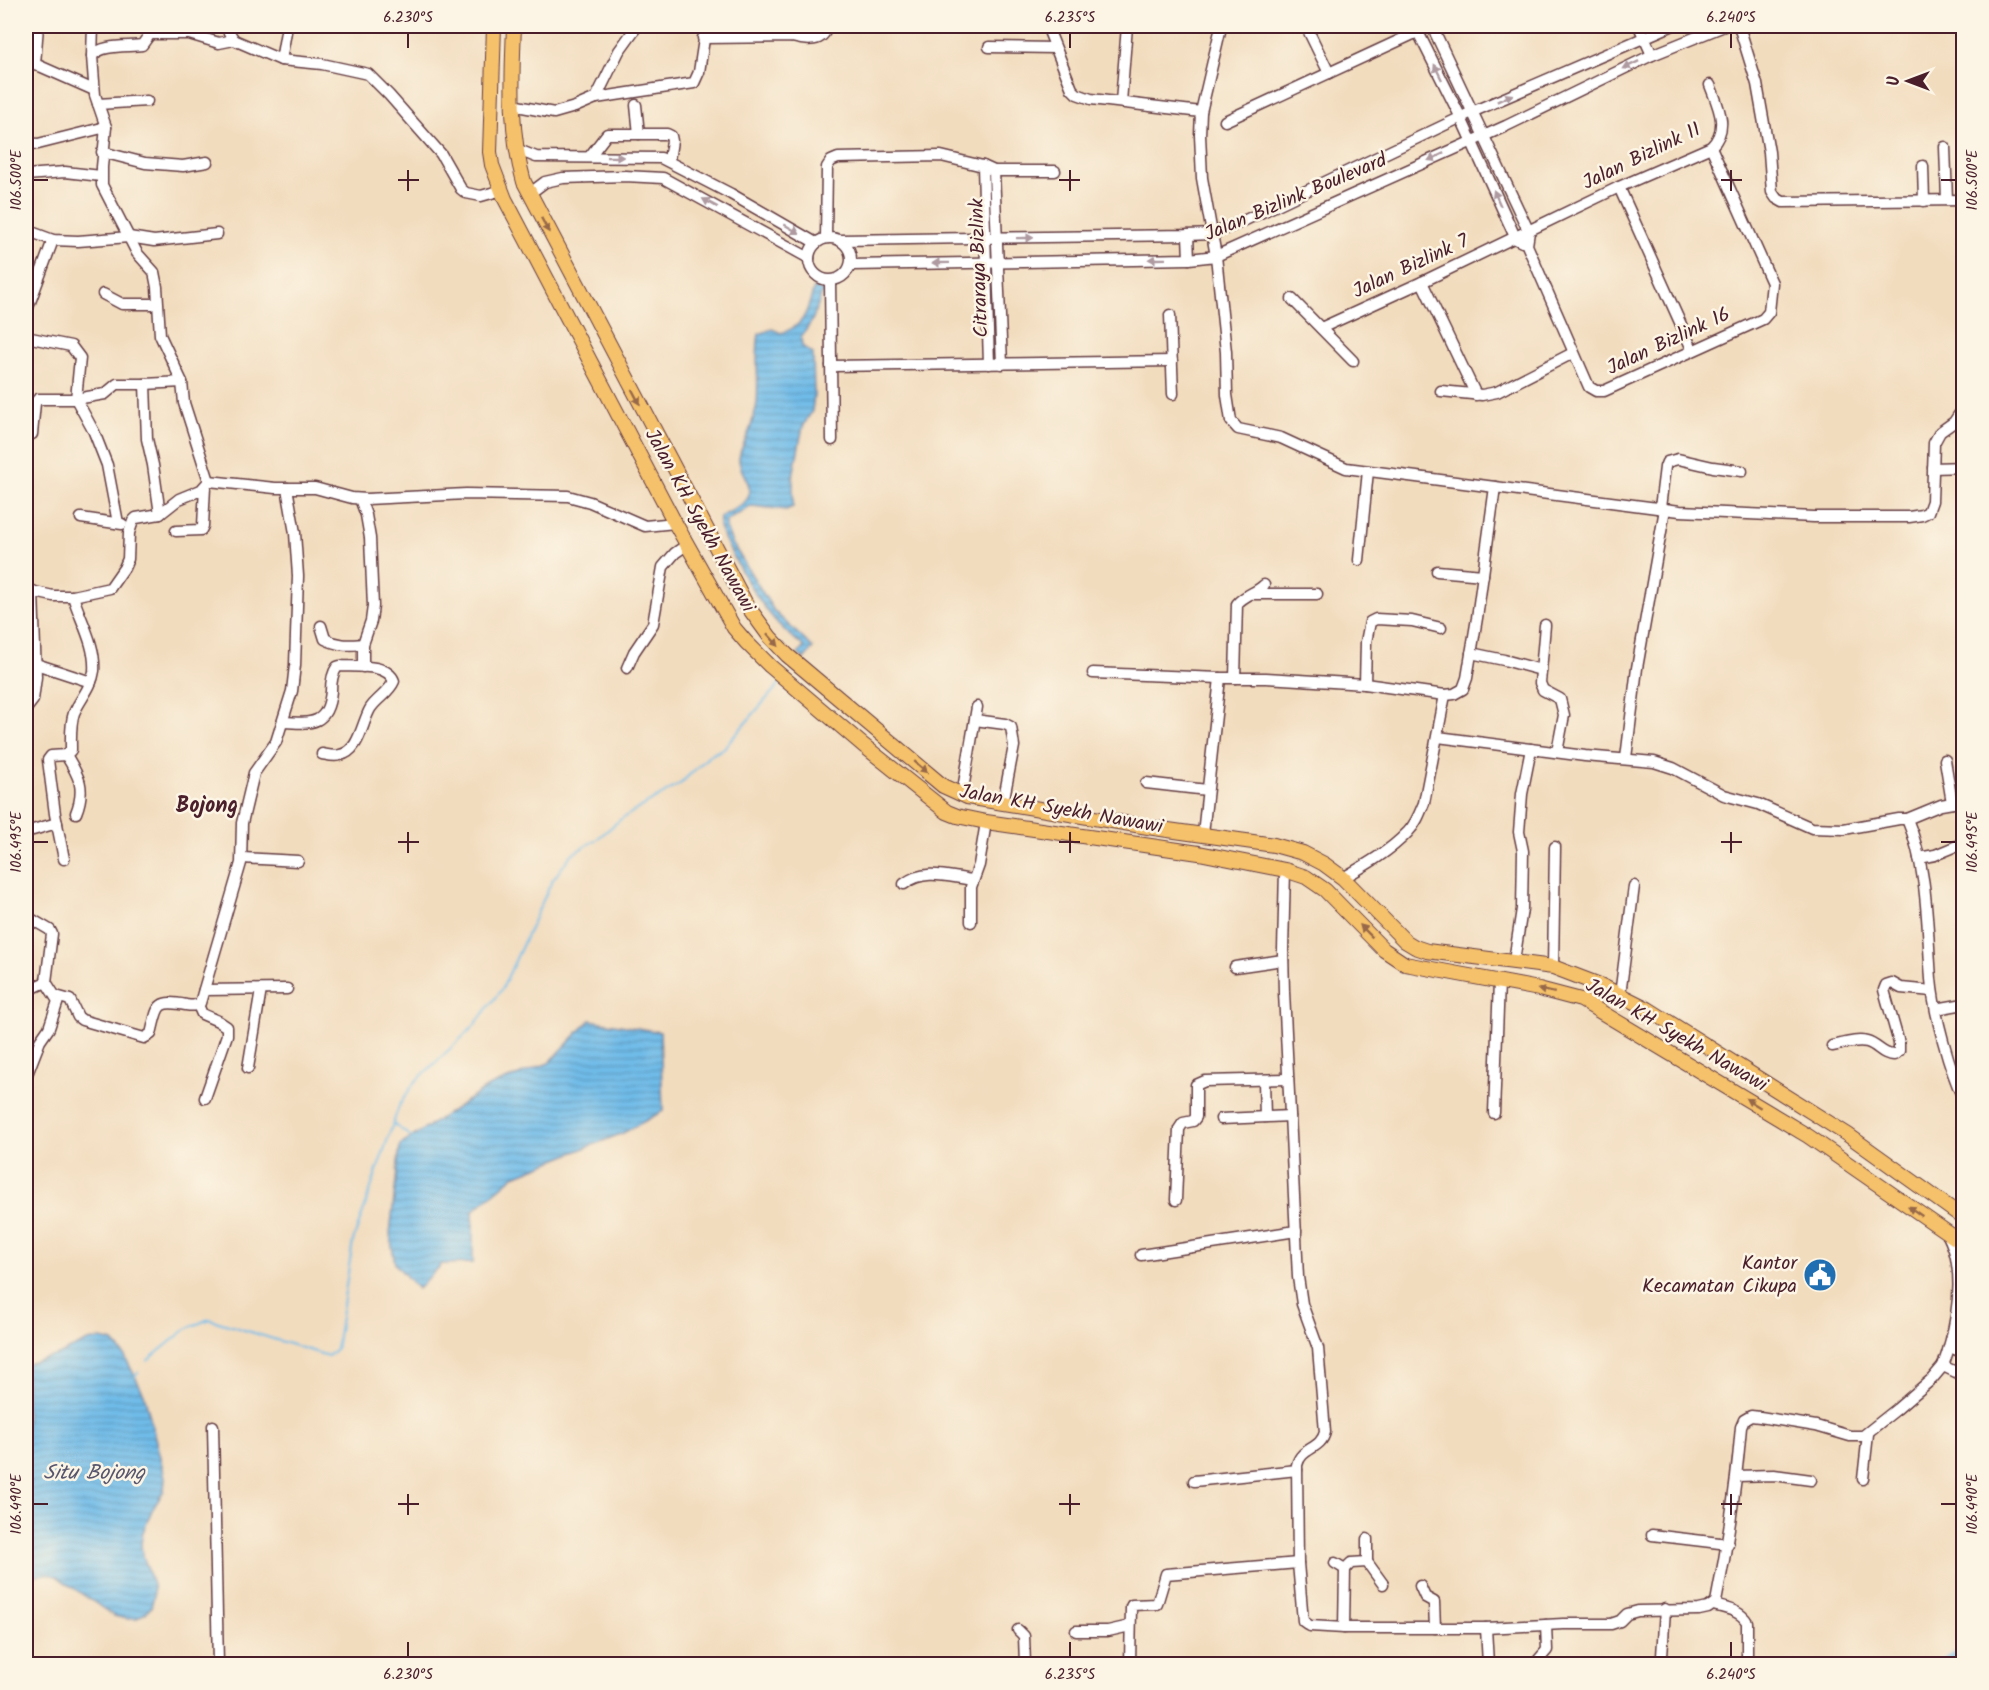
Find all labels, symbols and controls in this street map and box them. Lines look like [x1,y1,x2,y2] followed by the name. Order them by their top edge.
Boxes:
[383,6,433,30] text: 6.230°S
[1045,6,1095,30] text: 6.235°S
[1706,6,1756,30] text: 6.240°S
[1878,51,1938,111] north arrow
[1623,61,1640,70] one-way arrow
[1433,64,1443,81] one-way arrow
[1882,76,1907,86] text: U
[1497,93,1515,103] one-way arrow
[1577,115,1707,199] street label: Jalan Bizlink 11
[1200,145,1393,251] street label: Jalan Bizlink Boulevard
[5,148,29,211] text: 106.500°E
[1961,148,1985,211] text: 106.500°E
[606,152,625,162] one-way arrow
[1427,152,1444,161] one-way arrow
[1492,188,1502,206] one-way arrow
[962,197,998,338] street label: Citraraya Bizlink
[701,198,718,208] one-way arrow
[540,216,550,233] one-way arrow
[784,223,800,234] one-way arrow
[1348,226,1475,308] street label: Jalan Bizlink 7
[1016,233,1035,243] one-way arrow
[1148,254,1167,263] one-way arrow
[932,258,951,268] one-way arrow
[1602,299,1736,385] street label: Jalan Bizlink 16
[631,388,641,406] one-way arrow
[635,423,764,620] street label: Jalan KH Syekh Nawawi
[766,632,780,647] one-way arrow
[913,760,929,773] one-way arrow
[957,776,1166,844] street label: Jalan KH Syekh Nawawi
[176,789,238,824] district label: Bojong
[5,810,29,873] text: 106.495°E
[1961,810,1985,873] text: 106.495°E
[1359,925,1373,939] one-way arrow
[1579,971,1774,1102] street label: Jalan KH Syekh Nawawi
[1536,986,1555,995] one-way arrow
[1745,1097,1761,1108] one-way arrow
[1908,1205,1924,1217] one-way arrow
[1642,1248,1798,1303] place label: Kantor Kecamatan Cikupa
[1802,1257,1838,1293] public building icon: Kantor Kecamatan Cikupa
[43,1457,146,1490] water label: Situ Bojong
[5,1472,29,1535] text: 106.490°E
[1961,1472,1985,1535] text: 106.490°E
[383,1663,433,1687] text: 6.230°S
[1045,1663,1095,1687] text: 6.235°S
[1706,1663,1756,1687] text: 6.240°S

